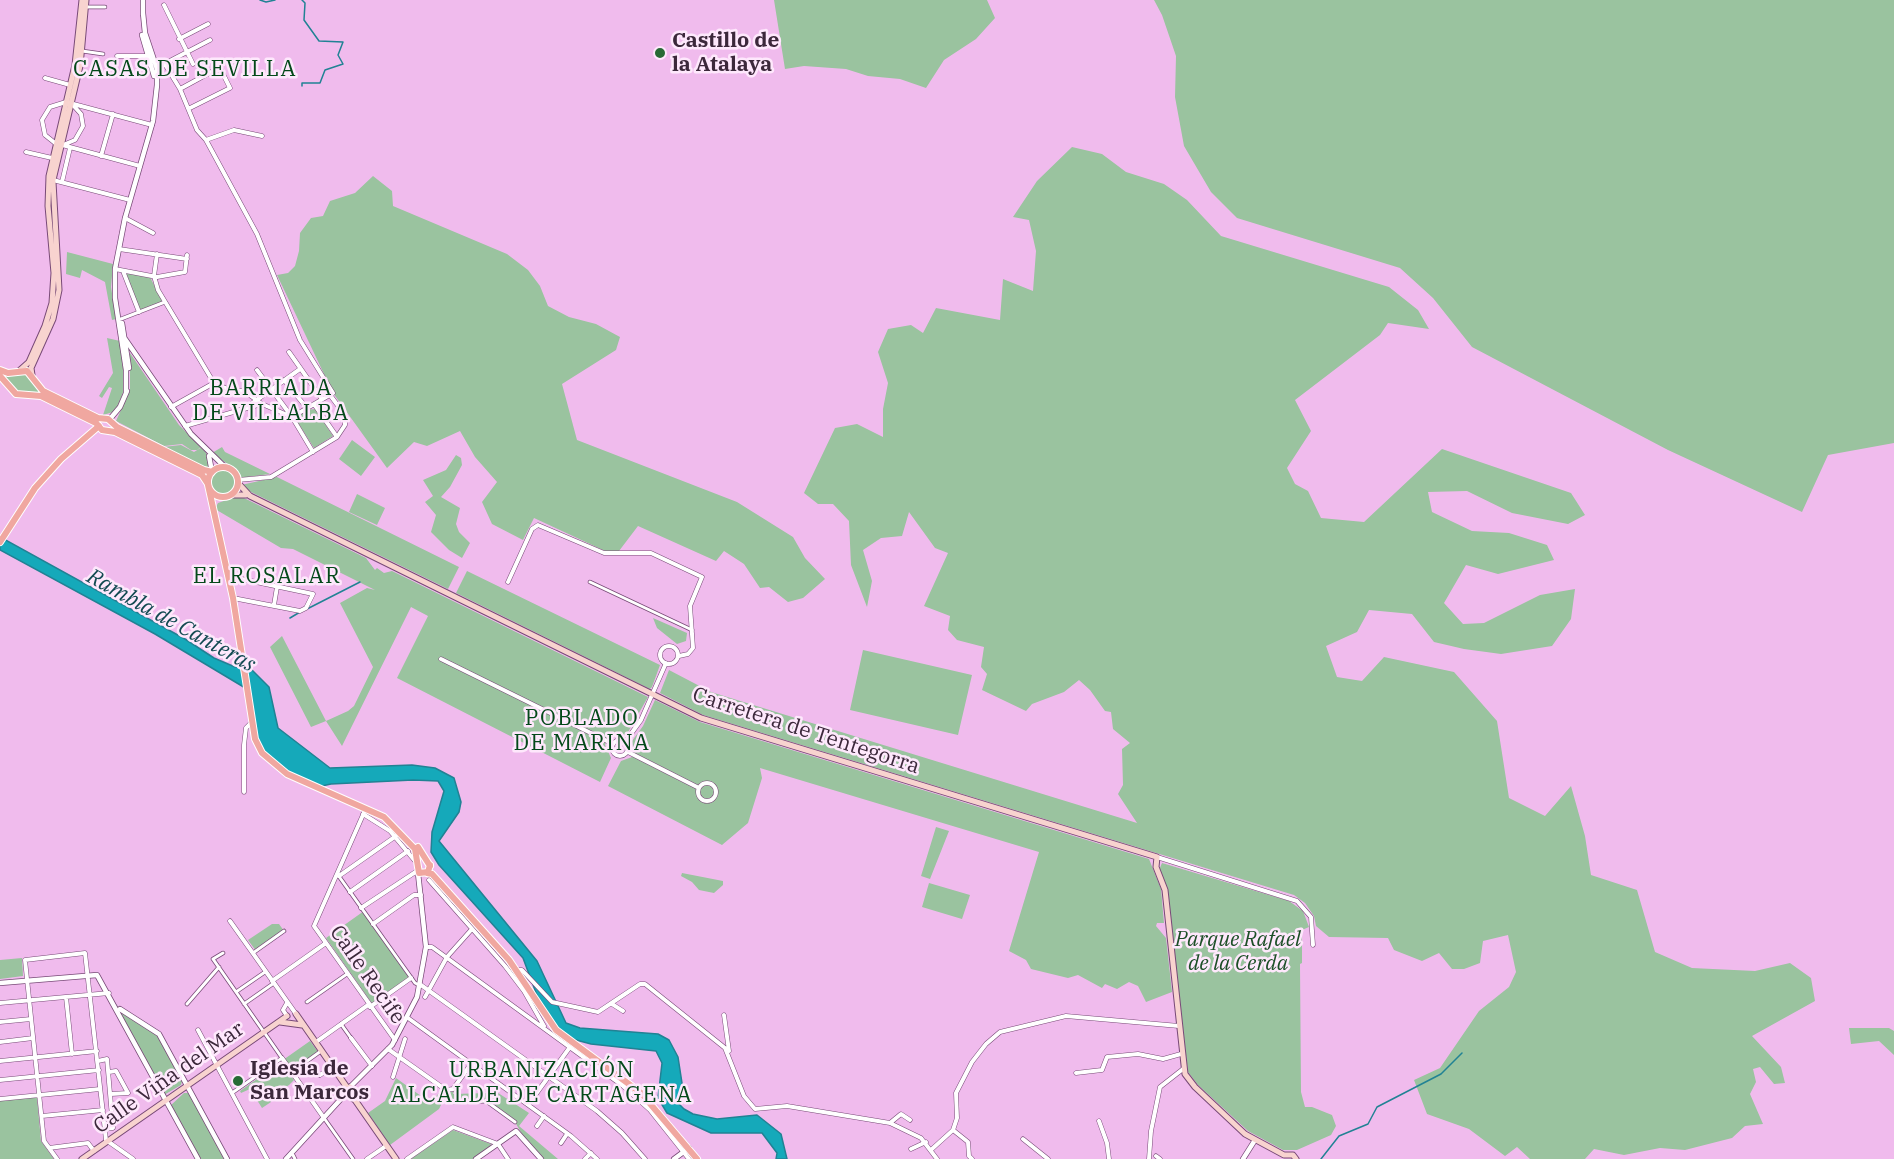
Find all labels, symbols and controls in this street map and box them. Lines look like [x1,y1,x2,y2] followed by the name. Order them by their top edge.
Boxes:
[672,28,779,78] place label: Castillo de la Atalaya
[653,46,667,60] marker: Castillo de la Atalaya
[73,57,297,83] district label: CASAS DE SEVILLA
[192,376,350,428] district label: BARRIADA DE VILLALBA
[82,564,260,678] water label: Rambla de Canteras
[193,564,341,590] district label: EL ROSALAR
[689,682,923,780] street label: Carretera de Tentegorra
[514,706,650,758] district label: POBLADO DE MARINA
[324,921,410,1029] street label: Calle Recife
[1175,927,1301,977] park label: Parque Rafael de la Cerda
[89,1017,249,1139] street label: Calle Viña del Mar
[250,1056,369,1106] place label: Iglesia de San Marcos
[391,1058,693,1110] district label: URBANIZACIÓN ALCALDE DE CARTAGENA
[231,1074,245,1088] marker: Iglesia de San Marcos

